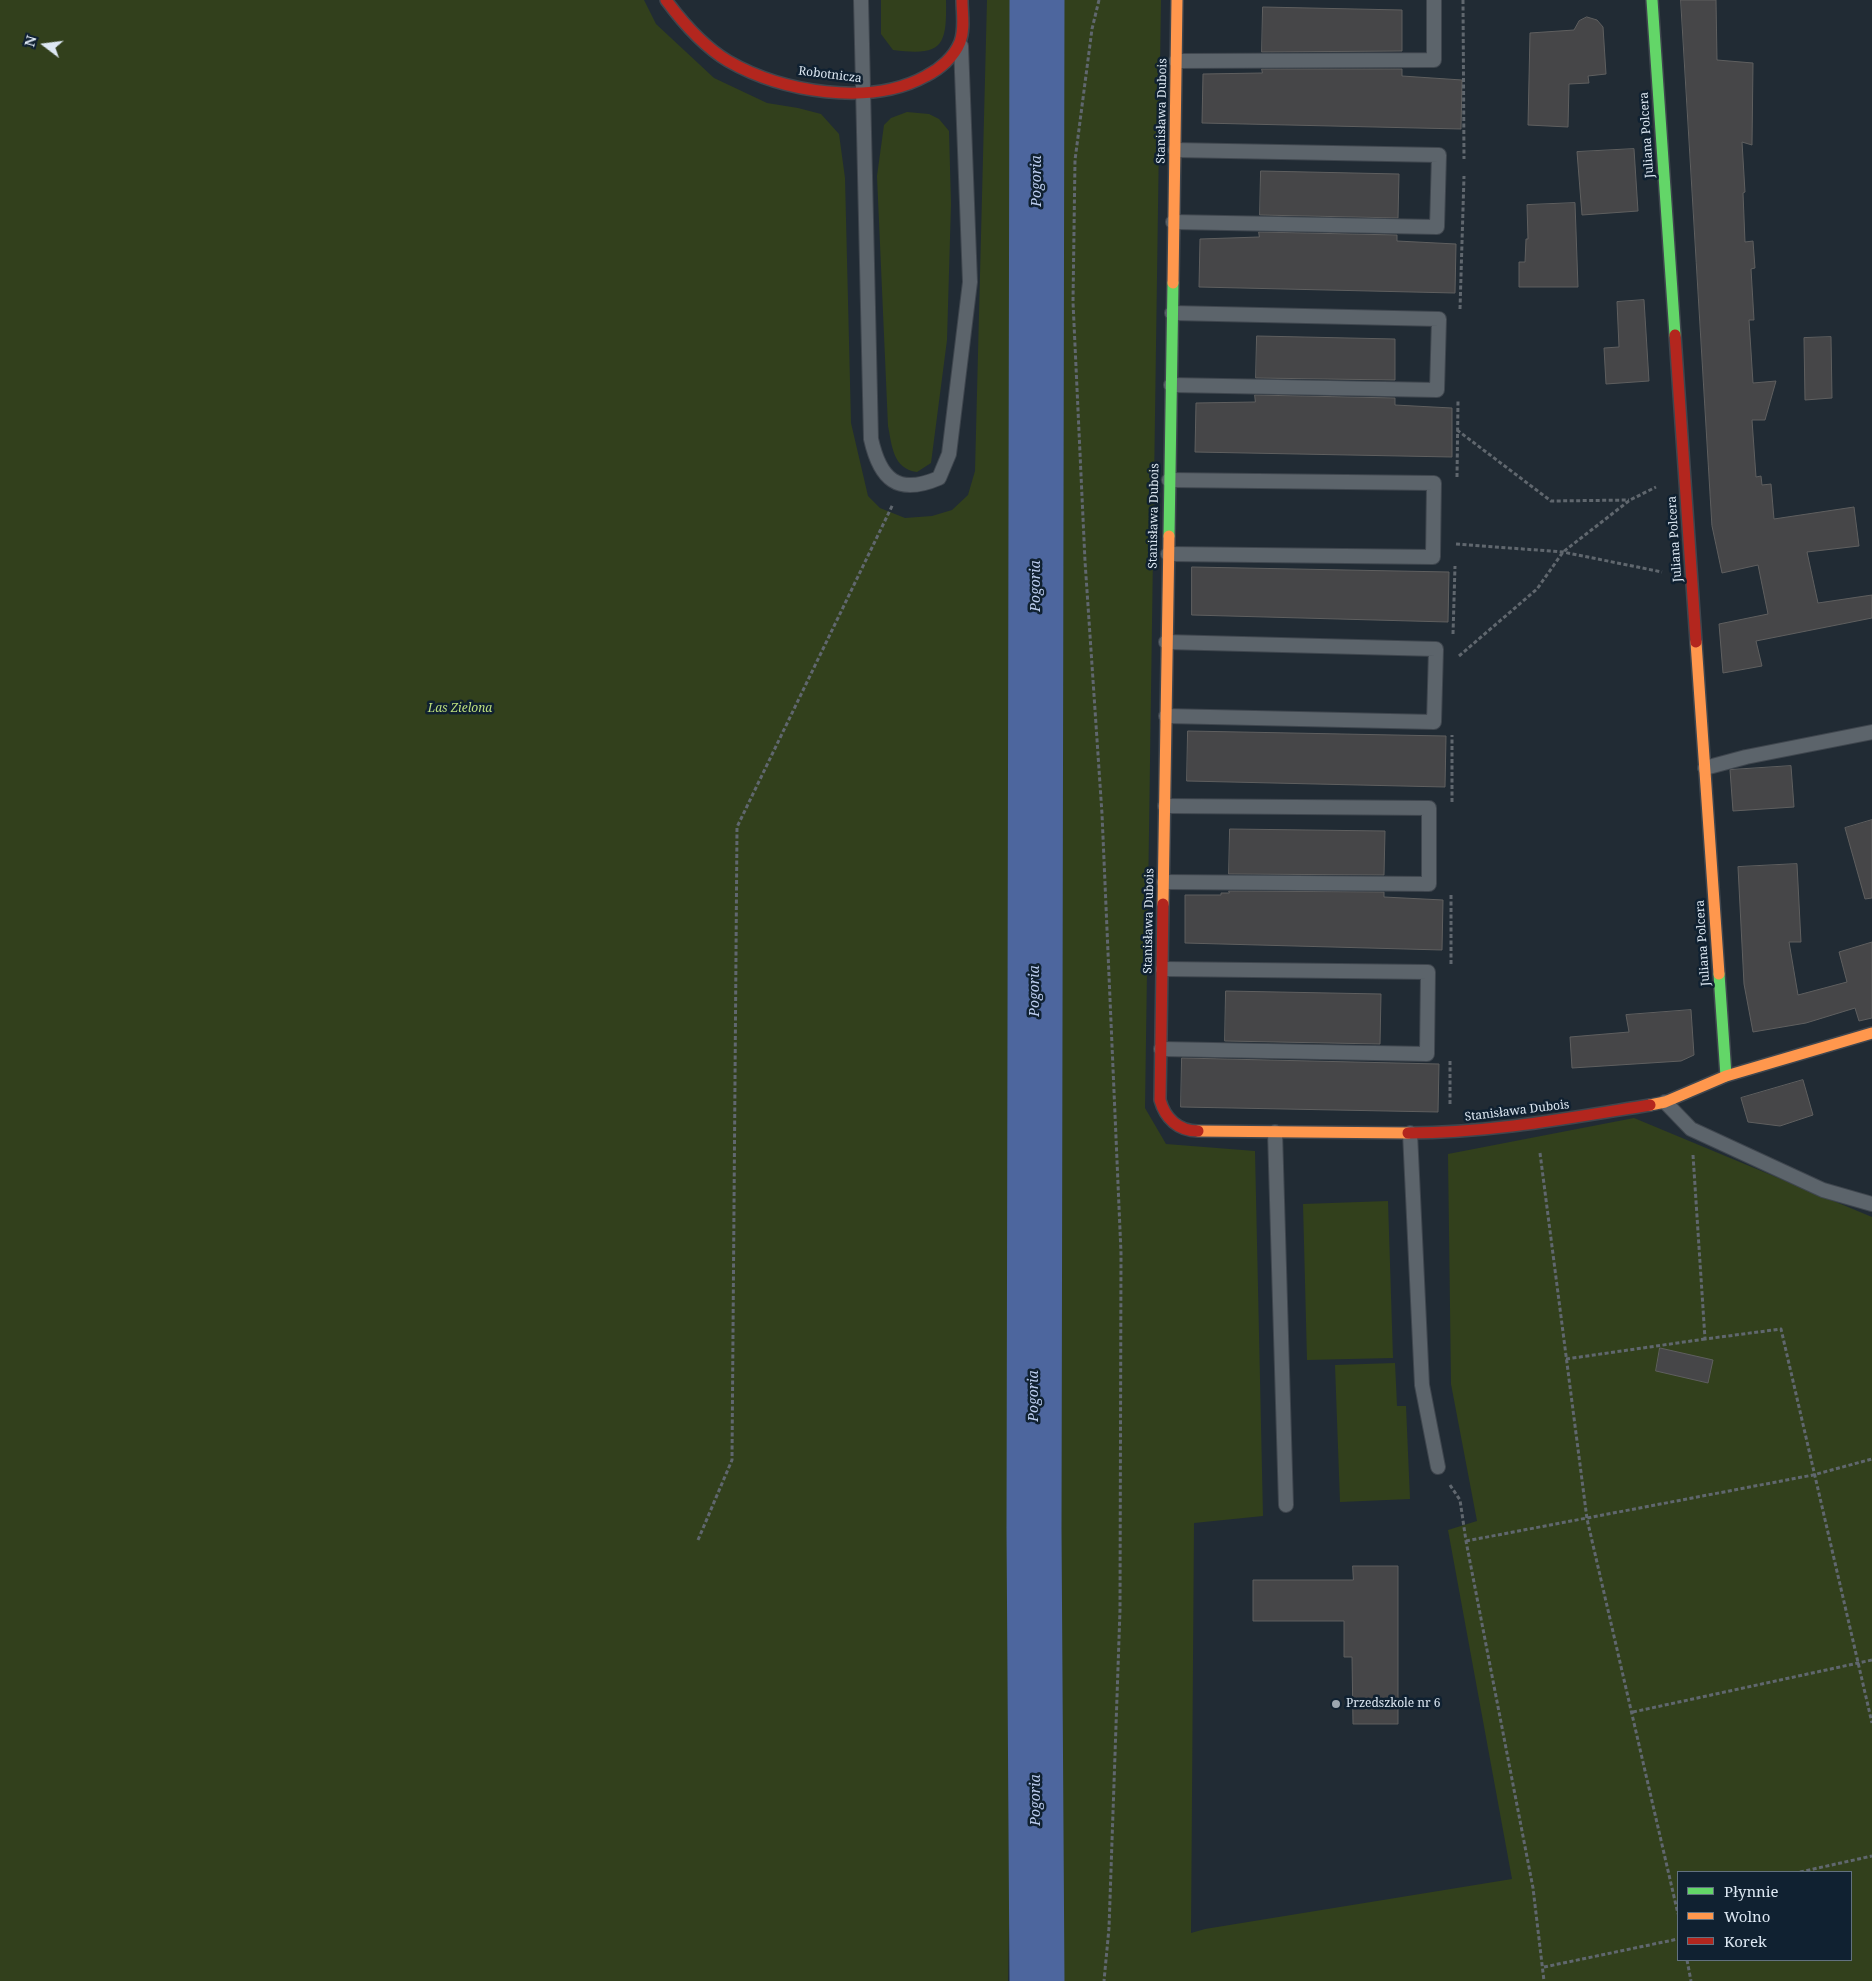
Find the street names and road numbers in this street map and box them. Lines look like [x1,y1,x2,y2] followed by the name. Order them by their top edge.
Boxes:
[1154,58,1170,164] street label: Stanisława Dubois
[798,64,862,86] street label: Robotnicza
[1637,91,1657,179] street label: Juliana Polcera
[1146,463,1162,569] street label: Stanisława Dubois
[1665,495,1685,583] street label: Juliana Polcera
[1141,868,1157,974] street label: Stanisława Dubois
[1693,899,1713,987] street label: Juliana Polcera
[1464,1097,1570,1125] street label: Stanisława Dubois

